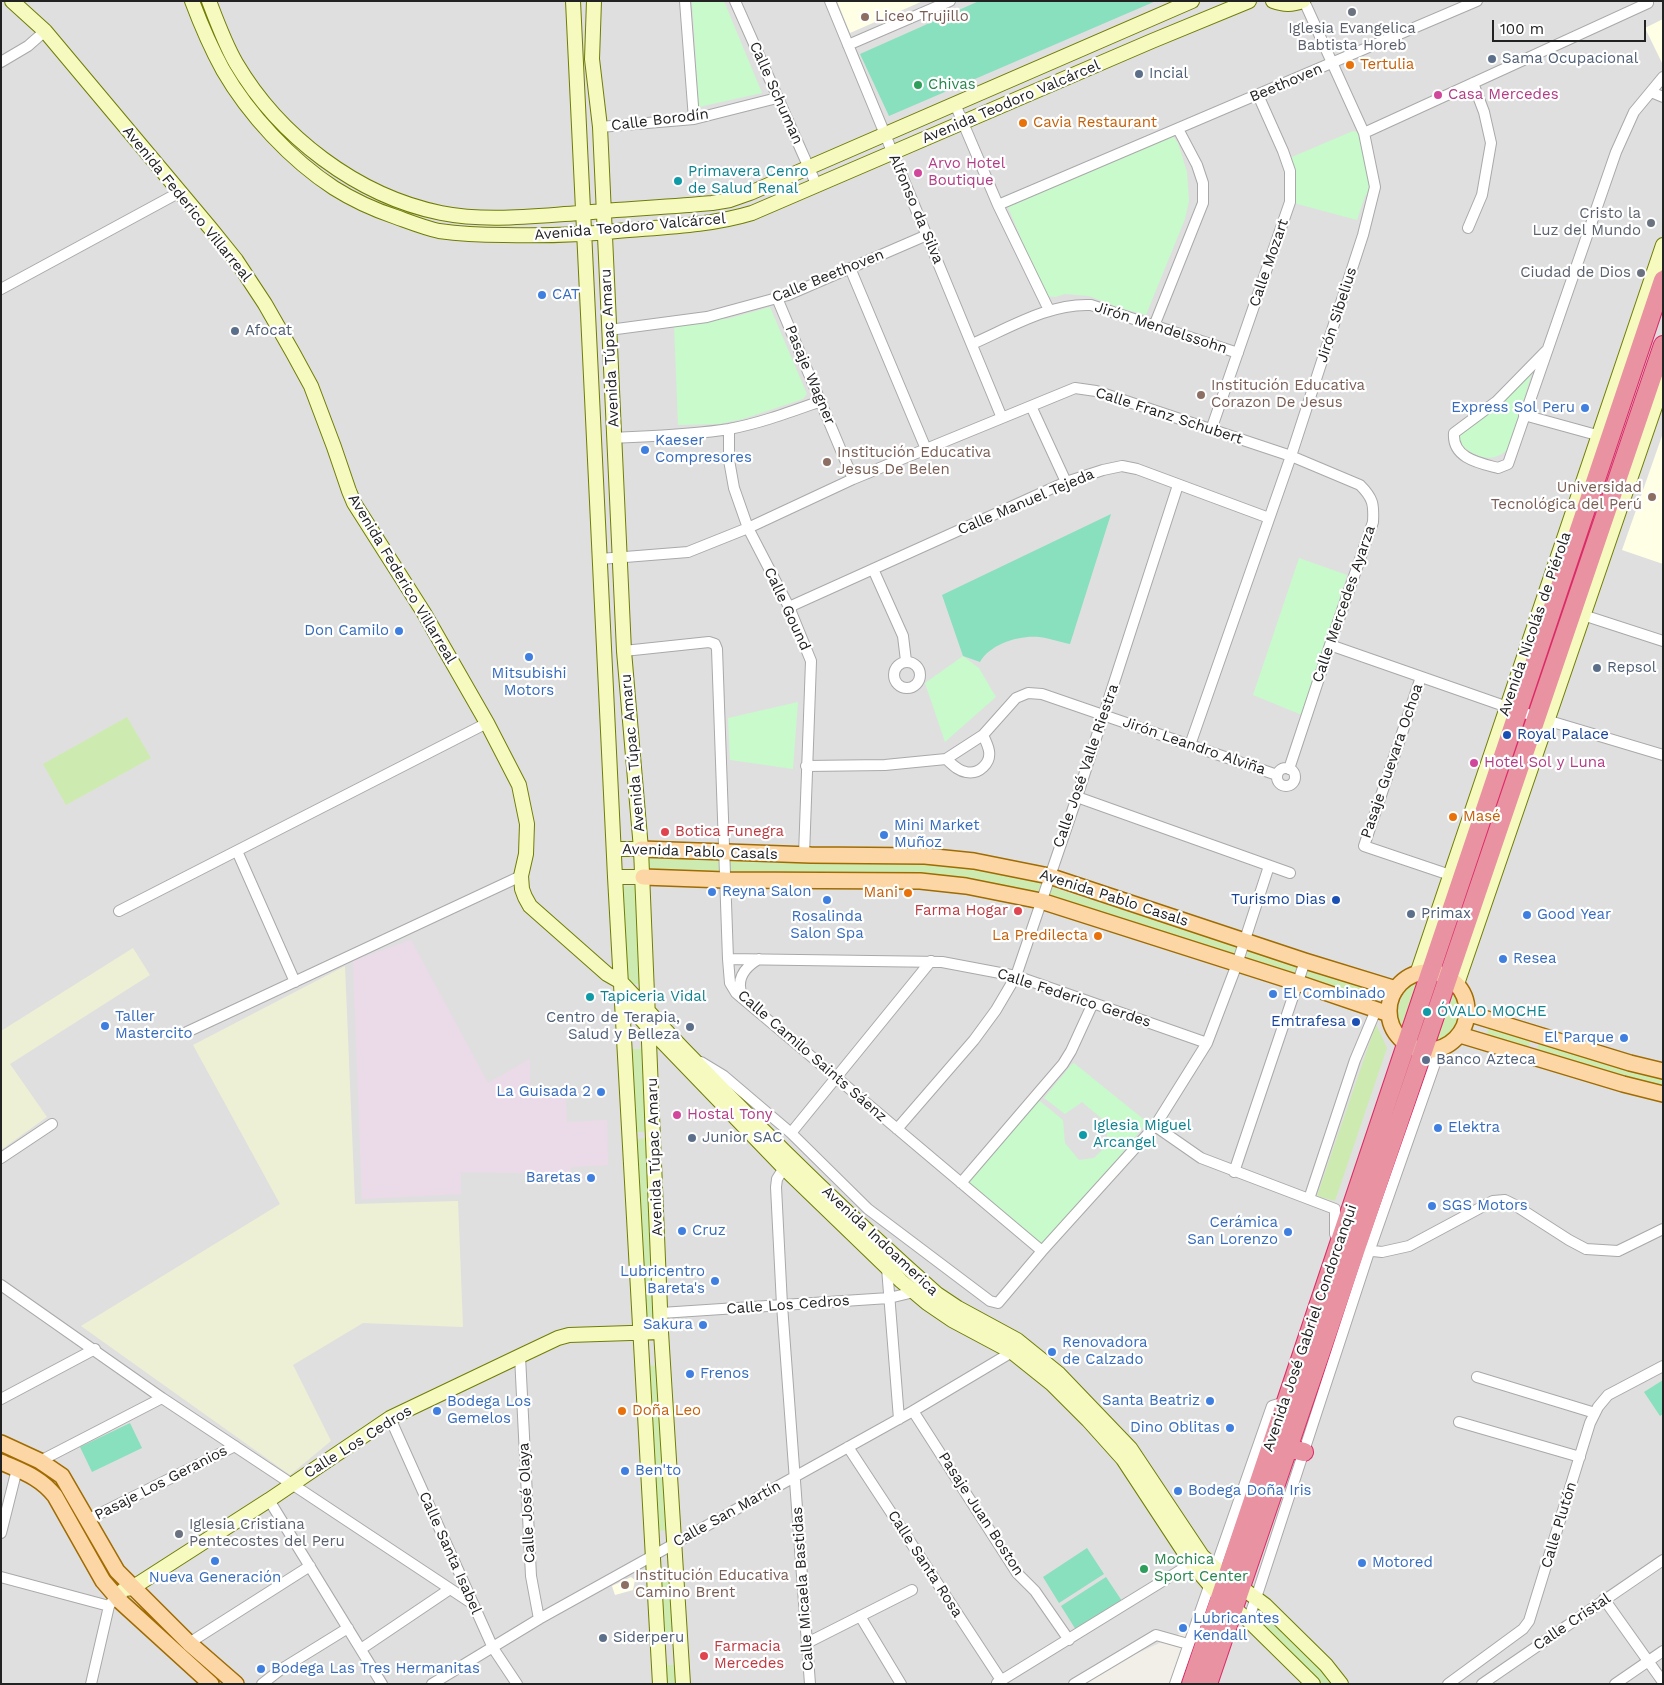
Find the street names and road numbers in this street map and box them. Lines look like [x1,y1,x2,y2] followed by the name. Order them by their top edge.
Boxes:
[745,39,807,147] street label: Calle Schuman
[919,56,1103,148] street label: Avenida Teodoro Valcárcel
[1247,60,1325,106] street label: Beethoven
[610,105,710,135] street label: Calle Borodín
[119,123,255,285] street label: Avenida Federico Villarreal
[885,151,947,267] street label: Alfonso da Silva
[534,210,726,244] street label: Avenida Teodoro Valcárcel
[1246,217,1292,309] street label: Calle Mozart
[769,245,887,307] street label: Calle Beethoven
[1313,265,1361,365] street label: Jirón Sibelius
[597,268,623,428] street label: Avenida Túpac Amaru
[1092,298,1230,358] street label: Jirón Mendelssohn
[781,323,839,427] street label: Pasaje Wagner
[1093,384,1245,448] street label: Calle Franz Schubert
[955,465,1097,539] street label: Calle Manuel Tejeda
[344,491,460,667] street label: Avenida Federico Villarreal
[1309,523,1379,685] street label: Calle Mercedes Ayarza
[1495,530,1575,718] street label: Avenida Nicolás de Piérola
[760,565,814,653] street label: Calle Gound
[617,673,649,833] street label: Avenida Túpac Amaru
[1357,681,1427,841] street label: Pasaje Guevara Ochoa
[1049,682,1123,850] street label: Calle José Valle Riestra
[1120,713,1268,779] street label: Jirón Leandro Alviña
[622,840,778,864] street label: Avenida Pablo Casals
[1037,865,1191,931] street label: Avenida Pablo Casals
[995,965,1153,1031] street label: Calle Federico Gerdes
[734,986,890,1126] street label: Calle Camilo Saints Sáenz
[643,1077,667,1237] street label: Avenida Túpac Amaru
[818,1182,942,1300] street label: Avenida Indoamerica
[1259,1202,1361,1454] street label: Avenida José Gabriel Condorcanqui
[726,1292,850,1318] street label: Calle Los Cedros
[301,1402,415,1482] street label: Calle Los Cedros
[92,1442,230,1524] street label: Pasaje Los Geranios
[515,1442,539,1564] street label: Calle José Olaya
[934,1449,1028,1579] street label: Pasaje Juan Boston
[670,1477,784,1551] street label: Calle San Martín
[1537,1480,1581,1570] street label: Calle Plutón
[415,1489,485,1617] street label: Calle Santa Isabel
[788,1506,818,1672] street label: Calle Micaela Bastidas
[884,1507,966,1621] street label: Calle Santa Rosa
[1530,1590,1614,1654] street label: Calle Cristal

